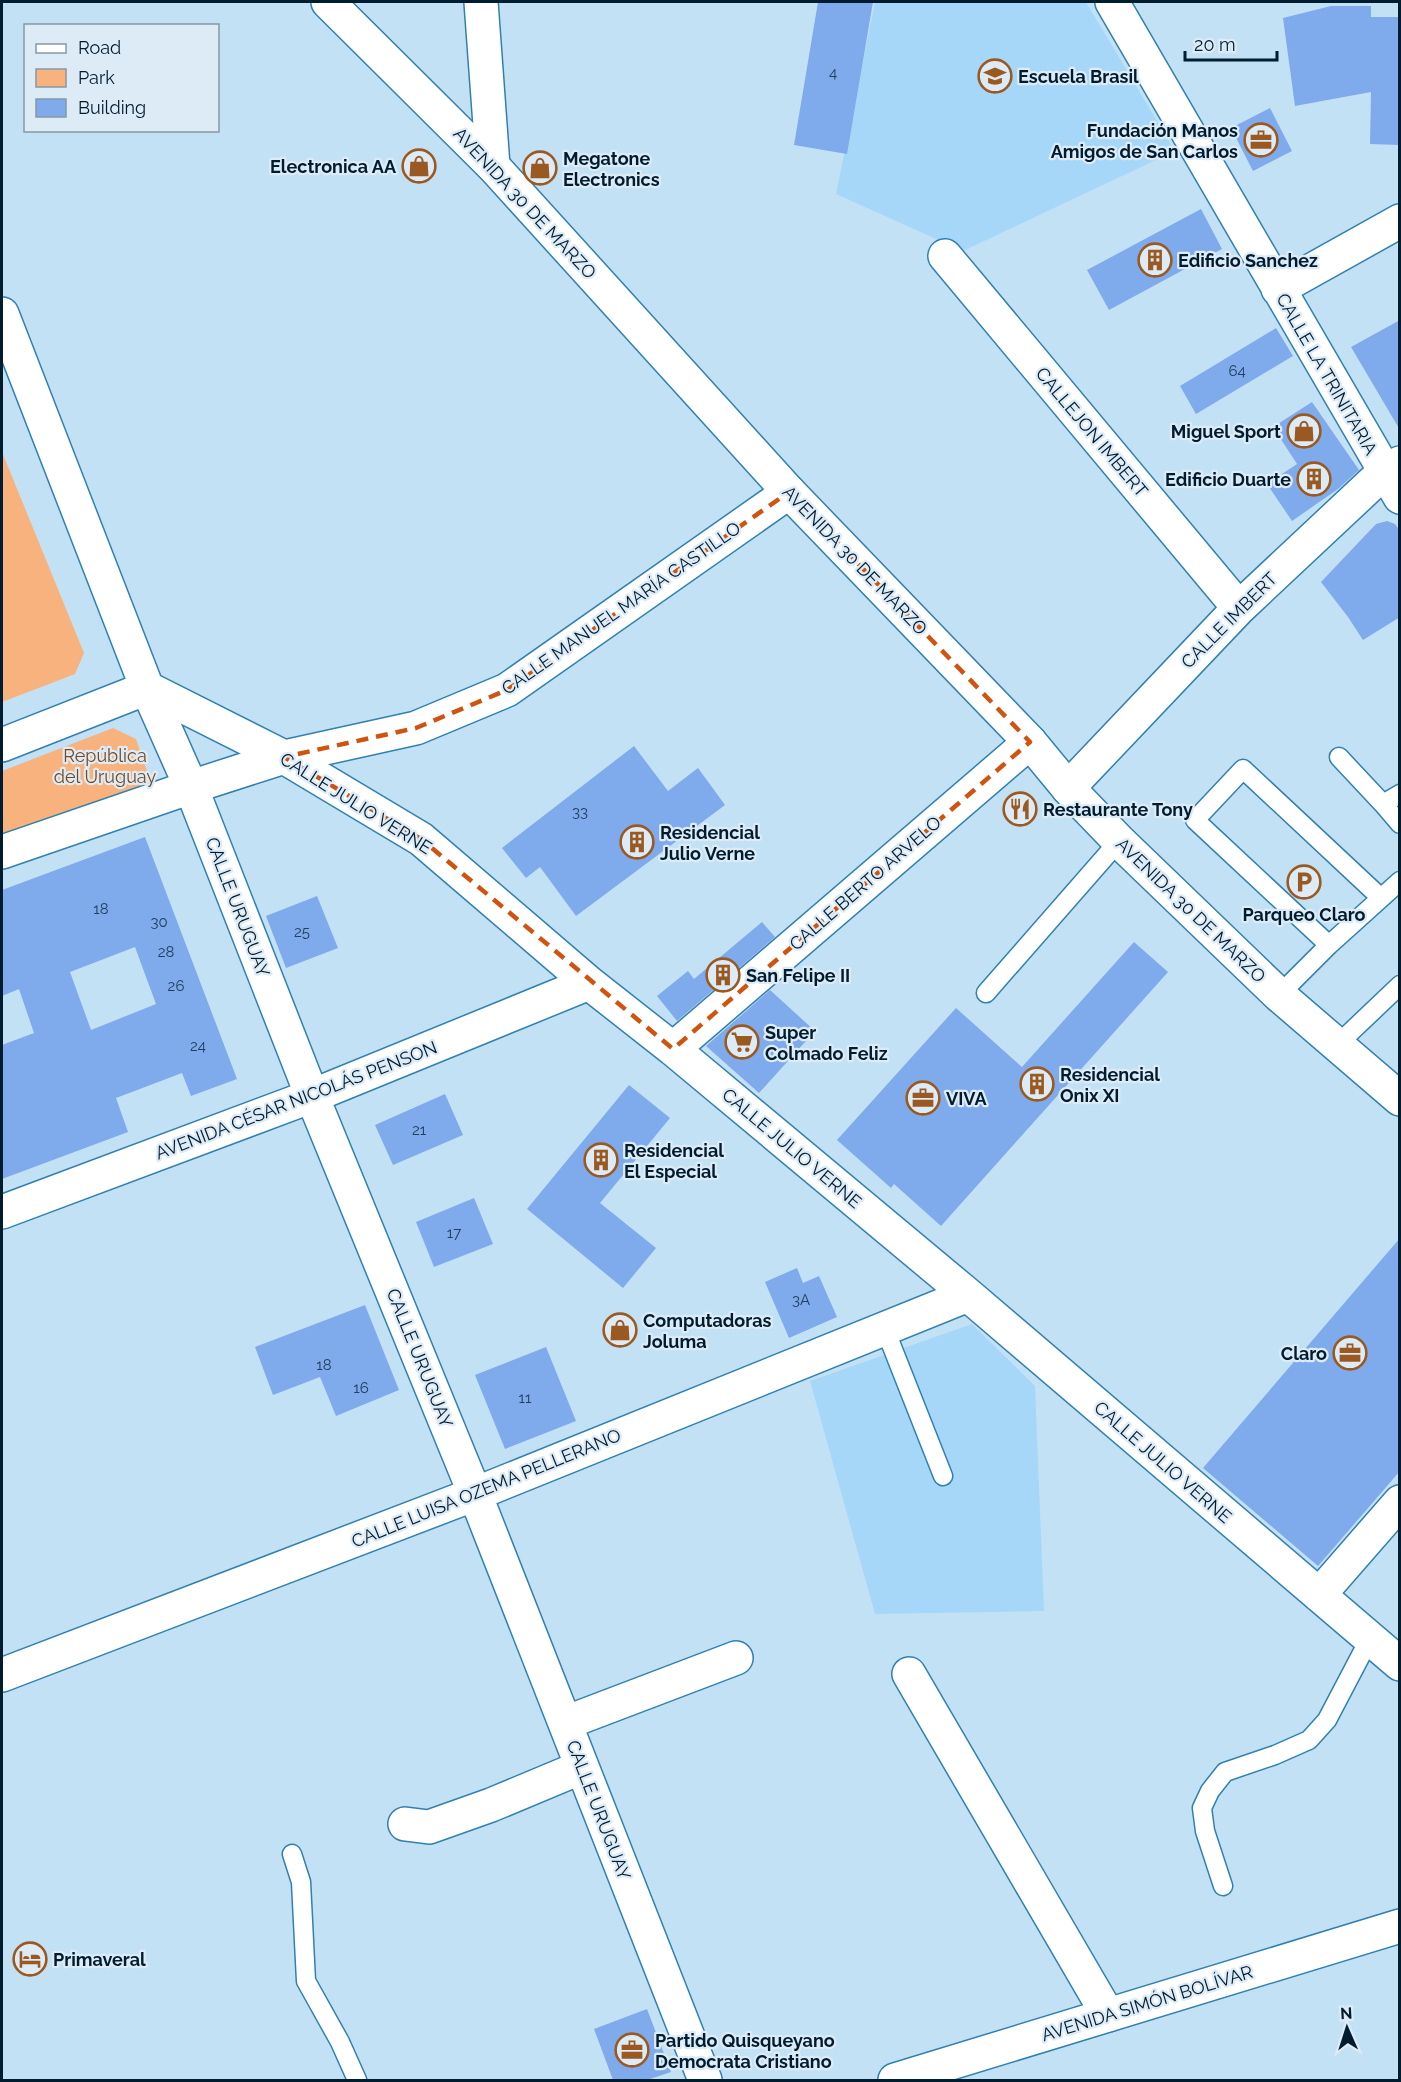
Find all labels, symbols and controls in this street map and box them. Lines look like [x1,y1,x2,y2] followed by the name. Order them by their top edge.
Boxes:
[24,24,219,132] legend
[1185,24,1276,62] scale bar
[1194,34,1236,55] text: 20 m
[78,37,121,58] text: Road
[977,58,1013,94] school or university icon: Escuela Brasil
[829,64,837,82] house number: 4
[1018,66,1139,87] place label: Escuela Brasil
[78,67,115,88] text: Park
[78,97,146,118] text: Building
[1051,120,1238,162] place label: Fundación Manos Amigos de San Carlos
[1243,122,1279,158] office icon: Fundación Manos Amigos de San Carlos
[449,123,601,283] street label: AVENIDA 30 DE MARZO
[401,148,437,184] shop icon: Electronica AA
[563,148,660,190] place label: Megatone Electronics
[522,150,558,186] shop icon: Megatone Electronics
[270,156,397,177] place label: Electronica AA
[1137,242,1173,278] building icon: Edificio Sanchez
[1178,250,1318,271] place label: Edificio Sanchez
[1272,290,1382,458] street label: CALLE LA TRINITARIA
[1228,362,1246,380] house number: 64
[1032,363,1152,501] street label: CALLEJON IMBERT
[1286,413,1322,449] shop icon: Miguel Sport
[1171,421,1281,442] place label: Miguel Sport
[1296,461,1332,497] building icon: Edificio Duarte
[1165,469,1291,490] place label: Edificio Duarte
[778,481,932,639] street label: AVENIDA 30 DE MARZO
[497,516,744,699] street label: CALLE MANUEL MARÍA CASTILLO
[1177,568,1281,672] street label: CALLE IMBERT
[54,745,156,787] park label: República del Uruguay
[276,748,436,858] street label: CALLE JULIO VERNE
[1002,791,1038,827] restaurant icon: Restaurante Tony
[1043,799,1193,820] place label: Restaurante Tony
[572,803,588,821] house number: 33
[785,812,945,954] street label: CALLE BERTO ARVELO
[660,822,760,864] place label: Residencial Julio Verne
[619,824,655,860] building icon: Residencial Julio Verne
[1112,833,1270,987] street label: AVENIDA 30 DE MARZO
[202,834,274,980] street label: CALLE URUGUAY
[1286,864,1322,900] parking icon: Parqueo Claro
[93,900,109,918] house number: 18
[1243,904,1366,925] place label: Parqueo Claro
[150,913,168,931] house number: 30
[294,923,310,941] house number: 25
[158,943,174,961] house number: 28
[705,957,741,993] building icon: San Felipe II
[746,965,850,986] place label: San Felipe II
[168,977,184,995] house number: 26
[765,1022,888,1064] place label: Super Colmado Feliz
[724,1024,760,1060] supermarket icon: Super Colmado Feliz
[152,1035,440,1164] street label: AVENIDA CÉSAR NICOLÁS PENSON
[190,1037,206,1055] house number: 24
[1060,1064,1160,1106] place label: Residencial Onix XI
[1019,1066,1055,1102] building icon: Residencial Onix XI
[905,1080,941,1116] office icon: VIVA
[718,1084,866,1212] street label: CALLE JULIO VERNE
[946,1088,987,1109] place label: VIVA
[412,1121,427,1139] house number: 21
[624,1140,724,1182] place label: Residencial El Especial
[583,1142,619,1178] building icon: Residencial El Especial
[447,1224,461,1242] house number: 17
[383,1285,458,1431] street label: CALLE URUGUAY
[792,1291,810,1309] house number: 3A
[643,1310,771,1352] place label: Computadoras Joluma
[602,1312,638,1348] shop icon: Computadoras Joluma
[1332,1335,1368,1371] office icon: Claro
[1281,1343,1327,1364] place label: Claro
[316,1356,332,1374] house number: 18
[353,1379,369,1397] house number: 16
[519,1389,532,1407] house number: 11
[1090,1397,1236,1527] street label: CALLE JULIO VERNE
[348,1424,624,1552] street label: CALLE LUISA OZEMA PELLERANO
[563,1737,635,1883] street label: CALLE URUGUAY
[12,1941,48,1977] hotel icon: Primaveral
[53,1949,146,1970] place label: Primaveral
[1038,1960,1255,2045] street label: AVENIDA SIMÓN BOLÍVAR
[1317,1998,1377,2058] north arrow
[1340,2004,1353,2023] text: N
[655,2030,835,2072] place label: Partido Quisqueyano Democrata Cristiano
[614,2032,650,2068] office icon: Partido Quisqueyano Democrata Cristiano

